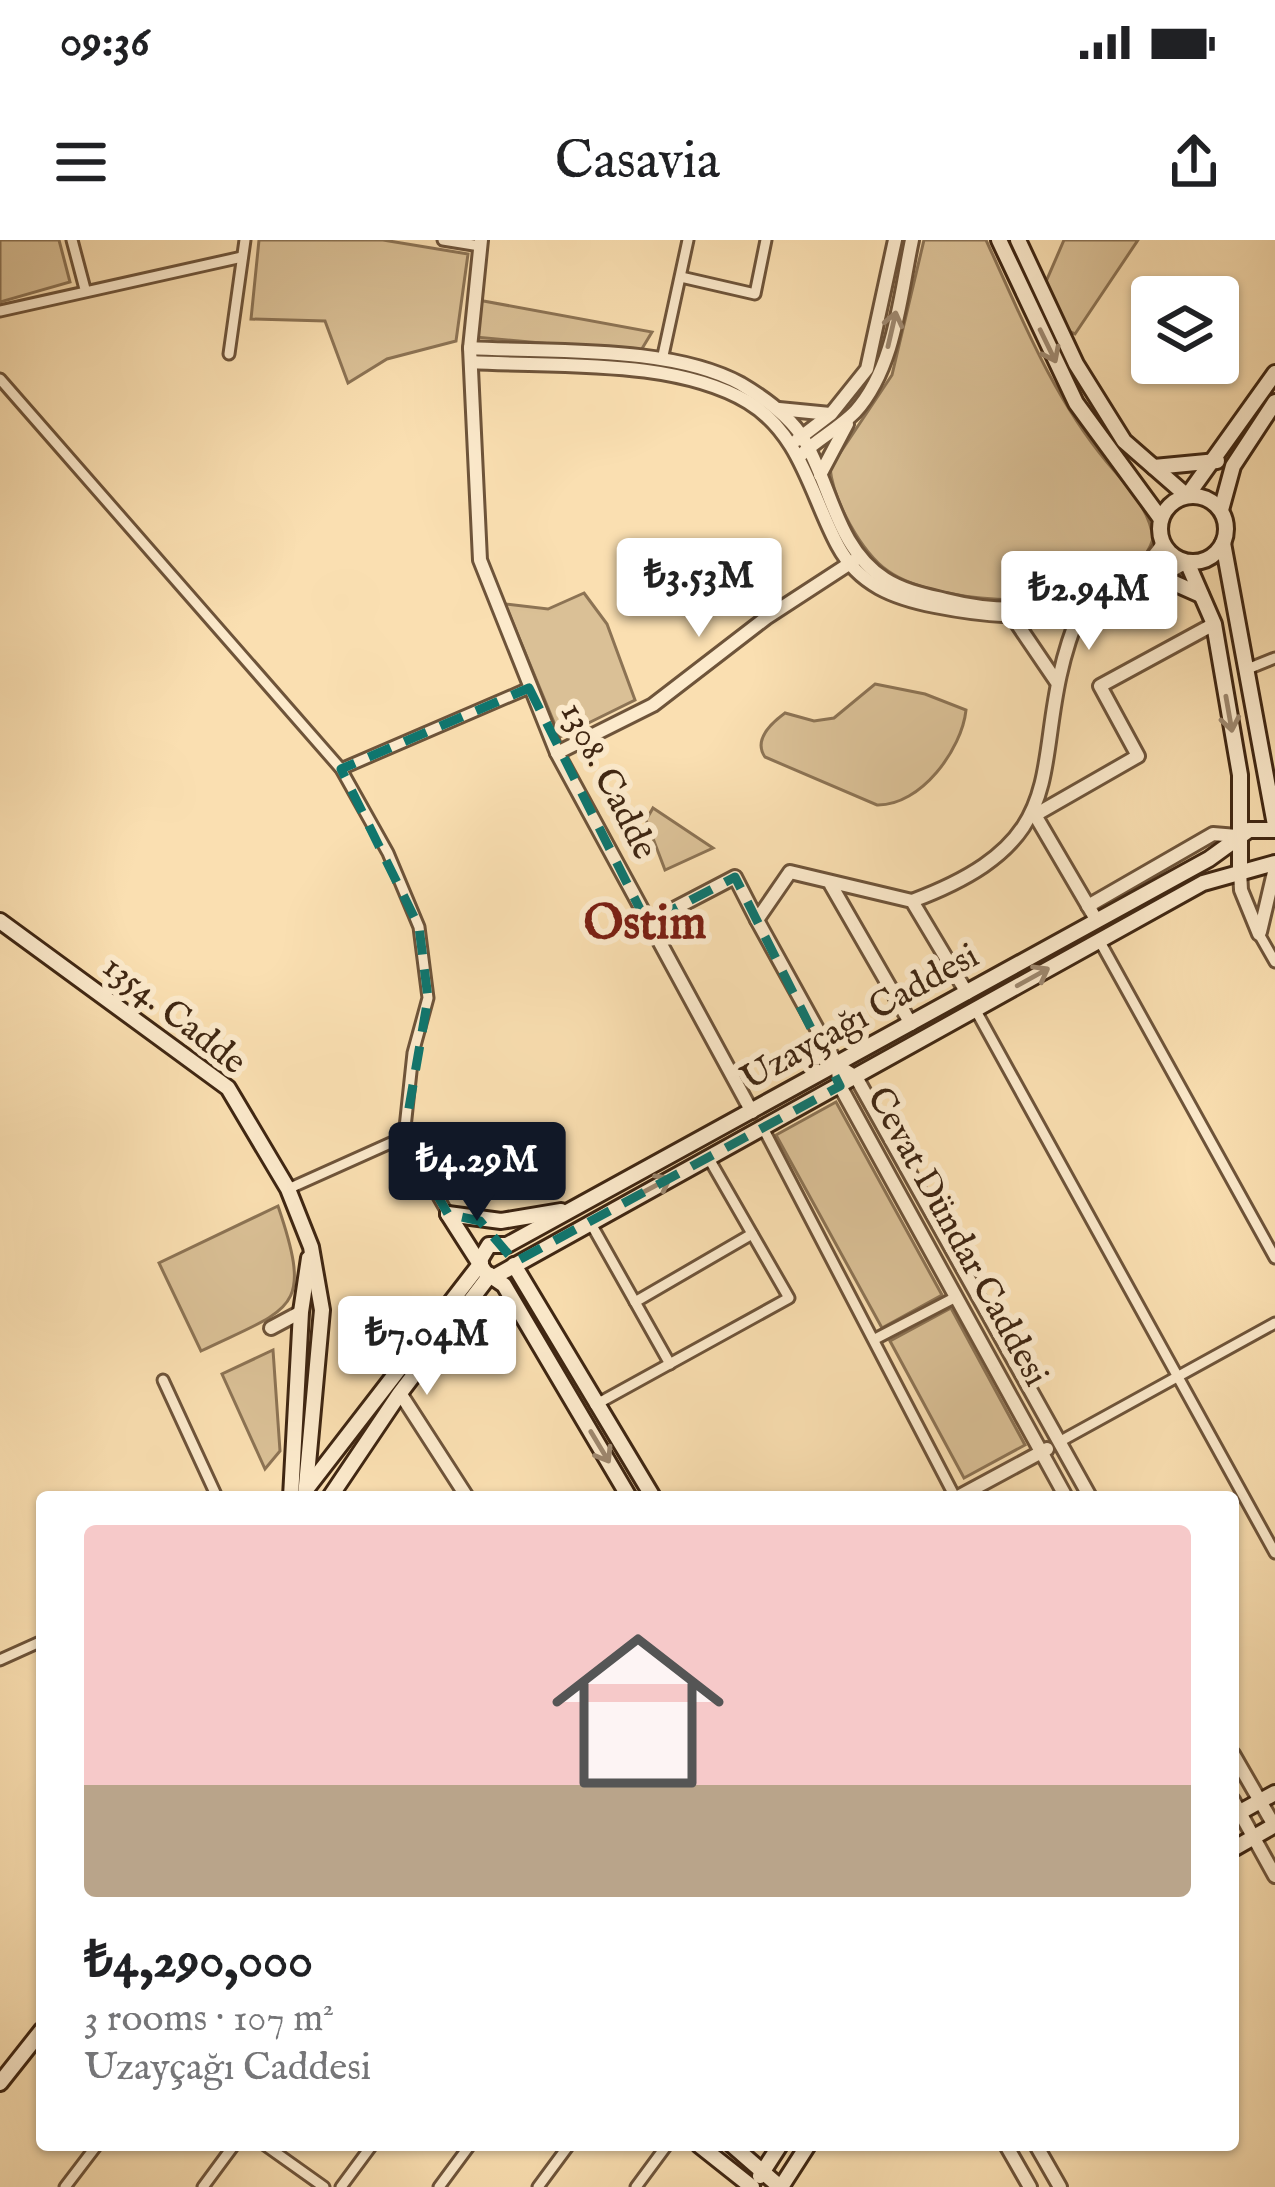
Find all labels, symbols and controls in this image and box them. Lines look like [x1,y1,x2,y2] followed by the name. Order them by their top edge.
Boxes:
[60,14,149,71] text: 09:36
[555,128,720,197] text: Casavia
[48,129,114,195] icon: menu
[1161,129,1227,195] icon: share
[1131,276,1239,384] map controls
[1131,276,1239,384] button: layers
[882,311,905,349] one-way arrow
[1038,328,1061,363] one-way arrow
[601,538,797,640] pin: ₺3.53M
[991,551,1187,653] pin: ₺2.94M
[644,552,754,601] text: ₺3.53M
[1028,565,1150,614] text: ₺2.94M
[1218,694,1241,733] one-way arrow
[549,695,667,867] street label: 1308. Cadde
[583,895,707,955] district label: Ostim
[733,934,987,1102] street label: Uzayçağı Caddesi
[93,945,255,1085] street label: 1354. Cadde
[1014,965,1049,989] one-way arrow
[856,1079,1058,1395] street label: Cevat Dündar Caddesi
[379,1122,575,1224] pin: ₺4.29M
[416,1136,538,1185] text: ₺4.29M
[636,1174,671,1197] one-way arrow
[329,1296,525,1398] pin: ₺7.04M
[365,1310,489,1359] text: ₺7.04M
[588,1429,612,1464] one-way arrow
[530,1603,746,1819] icon: home
[84,1930,313,1995] text: ₺4,290,000
[84,1995,334,2044] text: 3 rooms · 107 m²
[84,2044,371,2093] text: Uzayçağı Caddesi

